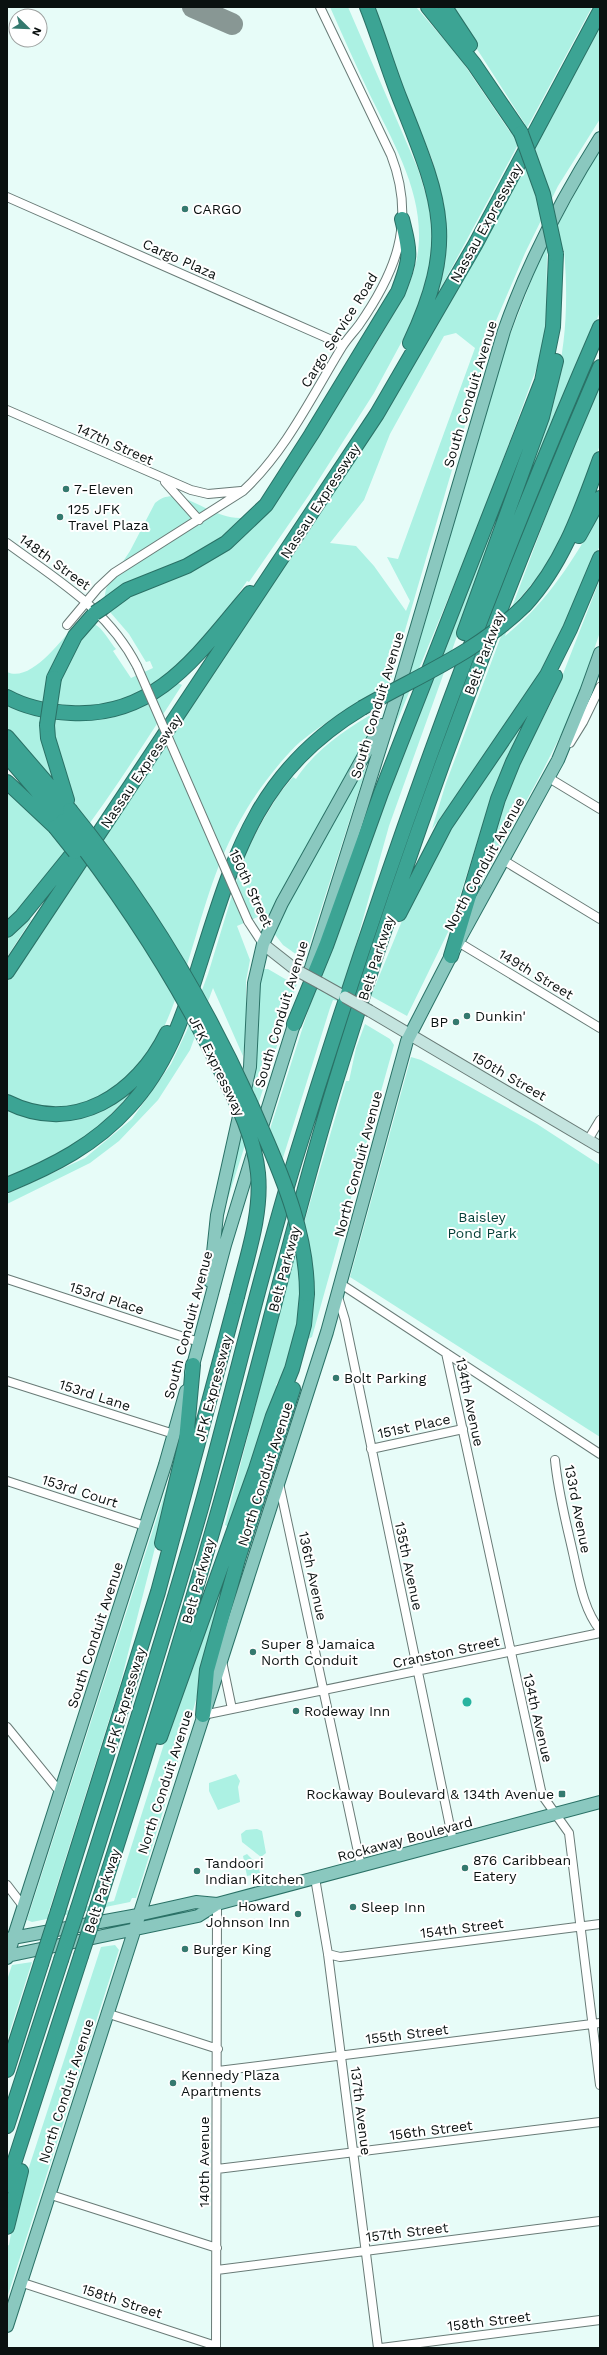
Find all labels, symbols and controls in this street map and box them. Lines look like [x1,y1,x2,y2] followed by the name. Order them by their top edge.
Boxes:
[8,8,48,48] north arrow
[29,25,44,38] text: N
[447,160,526,285] street label: Nassau Expressway
[193,201,242,217] place label: CARGO
[180,204,190,214] marker: CARGO
[140,235,220,283] street label: Cargo Plaza
[297,270,381,390] street label: Cargo Service Road
[440,319,500,469] street label: South Conduit Avenue
[74,420,156,468] street label: 147th Street
[277,440,364,561] street label: Nassau Expressway
[74,481,133,497] place label: 7-Eleven
[61,484,71,494] marker: 7-Eleven
[68,501,149,533] place label: 125 JFK Travel Plaza
[55,512,65,522] marker: 125 JFK Travel Plaza
[16,531,94,593] street label: 148th Street
[461,608,508,697] street label: Belt Parkway
[347,630,407,780] street label: South Conduit Avenue
[97,711,185,831] street label: Nassau Expressway
[441,794,527,934] street label: North Conduit Avenue
[226,847,276,929] street label: 150th Street
[355,913,397,1002] street label: Belt Parkway
[251,939,311,1089] street label: South Conduit Avenue
[496,945,576,1003] street label: 149th Street
[475,1008,526,1024] place label: Dunkin'
[462,1011,472,1021] marker: Dunkin'
[186,1013,249,1119] street label: JFK Expressway
[430,1014,448,1030] place label: BP
[451,1017,461,1027] marker: BP
[469,1048,549,1104] street label: 150th Street
[331,1089,385,1239] street label: North Conduit Avenue
[447,1209,517,1241] park label: Baisley Pond Park
[265,1224,303,1314] street label: Belt Parkway
[161,1249,215,1401] street label: South Conduit Avenue
[68,1278,146,1318] street label: 153rd Place
[191,1332,235,1443] street label: JFK Expressway
[453,1356,487,1448] street label: 134th Avenue
[344,1370,427,1386] place label: Bolt Parking
[331,1373,341,1383] marker: Bolt Parking
[57,1376,133,1414] street label: 153rd Lane
[234,1400,296,1548] street label: North Conduit Avenue
[376,1411,452,1441] street label: 151st Place
[562,1463,594,1555] street label: 133rd Avenue
[40,1471,120,1511] street label: 153rd Court
[392,1520,426,1612] street label: 135th Avenue
[296,1530,330,1622] street label: 136th Avenue
[178,1536,218,1626] street label: Belt Parkway
[64,1560,126,1710] street label: South Conduit Avenue
[391,1633,501,1671] street label: Cranston Street
[261,1636,375,1668] place label: Super 8 Jamaica North Conduit
[101,1645,149,1755] street label: JFK Expressway
[248,1647,258,1657] marker: Super 8 Jamaica North Conduit
[520,1672,556,1764] street label: 134th Avenue
[304,1703,390,1719] place label: Rodeway Inn
[291,1706,301,1716] marker: Rodeway Inn
[134,1708,196,1856] street label: North Conduit Avenue
[306,1786,554,1802] place label: Rockaway Boulevard & 134th Avenue
[557,1789,567,1799] marker: Rockaway Boulevard & 134th Avenue
[336,1813,474,1865] street label: Rockaway Boulevard
[81,1846,123,1935] street label: Belt Parkway
[473,1852,571,1884] place label: 876 Caribbean Eatery
[205,1855,304,1887] place label: Tandoori Indian Kitchen
[460,1863,470,1873] marker: 876 Caribbean Eatery
[192,1866,202,1876] marker: Tandoori Indian Kitchen
[206,1898,290,1930] place label: Howard Johnson Inn
[361,1899,425,1915] place label: Sleep Inn
[348,1902,358,1912] marker: Sleep Inn
[293,1909,303,1919] marker: Howard Johnson Inn
[420,1915,505,1941] street label: 154th Street
[193,1941,271,1957] place label: Burger King
[180,1944,190,1954] marker: Burger King
[35,2017,97,2165] street label: North Conduit Avenue
[365,2021,449,2047] street label: 155th Street
[348,2066,374,2156] street label: 137th Avenue
[181,2067,280,2099] place label: Kennedy Plaza Apartments
[168,2078,178,2088] marker: Kennedy Plaza Apartments
[196,2117,212,2208] street label: 140th Avenue
[389,2117,474,2143] street label: 156th Street
[365,2219,449,2245] street label: 157th Street
[80,2280,164,2322] street label: 158th Street
[446,2308,532,2334] street label: 158th Street

